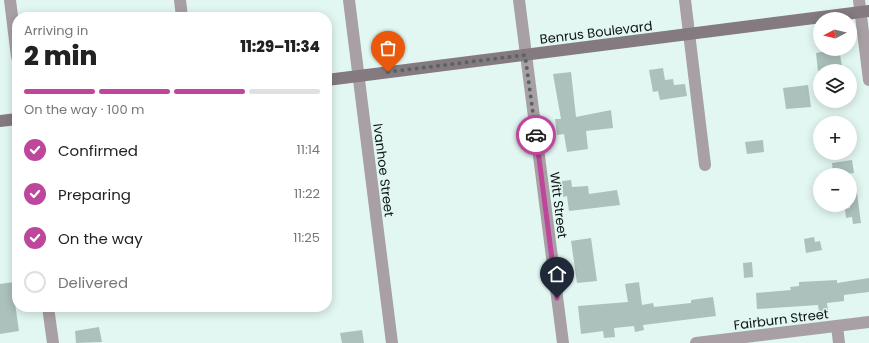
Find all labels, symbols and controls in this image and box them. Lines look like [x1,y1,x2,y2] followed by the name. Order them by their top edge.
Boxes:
[813,12,857,56] north arrow
[813,12,857,212] map controls
[539,16,653,49] street label: Benrus Boulevard
[24,21,88,40] text: Arriving in
[371,31,405,72] pin
[240,36,320,57] text: 11:29–11:34
[377,37,399,59] icon: bag
[24,38,97,74] text: 2 min
[813,64,857,108] button: layers
[24,100,144,119] text: On the way · 100 m
[516,115,556,155] courier
[813,116,857,160] button: +
[368,122,399,218] street label: Ivanhoe Street
[525,124,547,146] icon: car
[24,139,46,161] icon: check
[58,140,138,161] text: Confirmed
[297,140,320,159] text: 11:14
[813,168,857,212] button: −
[545,171,572,240] street label: Witt Street
[24,183,46,205] icon: check
[58,184,131,205] text: Preparing
[294,184,320,203] text: 11:22
[24,227,46,249] icon: check
[58,228,143,249] text: On the way
[293,228,320,247] text: 11:25
[540,257,574,298] pin
[546,263,568,285] icon: home
[58,272,128,293] text: Delivered
[733,304,830,335] street label: Fairburn Street

